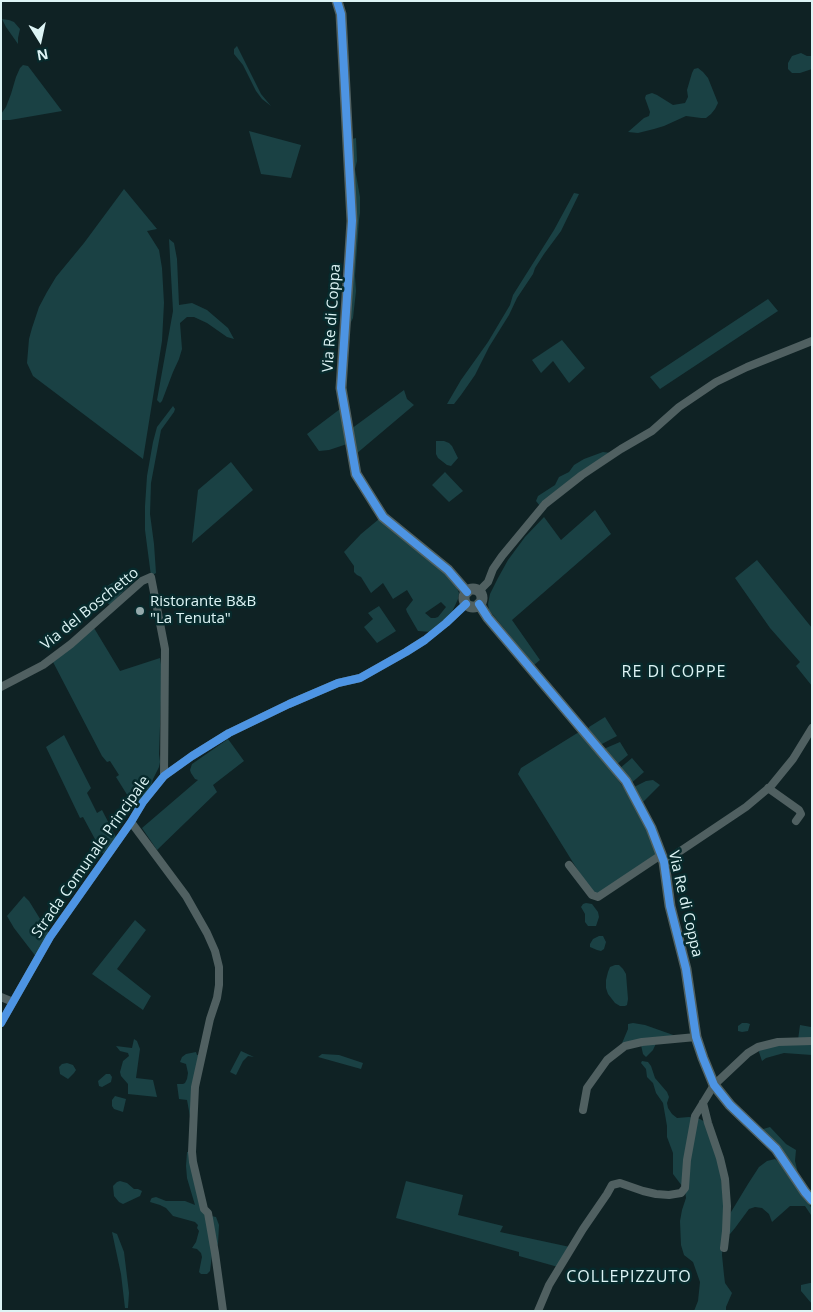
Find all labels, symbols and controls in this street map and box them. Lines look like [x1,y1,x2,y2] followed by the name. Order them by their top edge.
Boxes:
[15,15,65,65] north arrow
[35,45,50,66] text: N
[319,263,345,373] street label: Via Re di Coppa
[37,564,143,654] street label: Via del Boschetto
[150,593,256,628] place label: Ristorante B&B "La Tenuta"
[134,605,146,617] marker: Ristorante B&B "La Tenuta"
[620,662,728,682] district label: RE DI COPPE
[28,773,154,941] street label: Strada Comunale Principale
[664,849,706,959] street label: Via Re di Coppa
[565,1267,693,1287] district label: COLLEPIZZUTO

